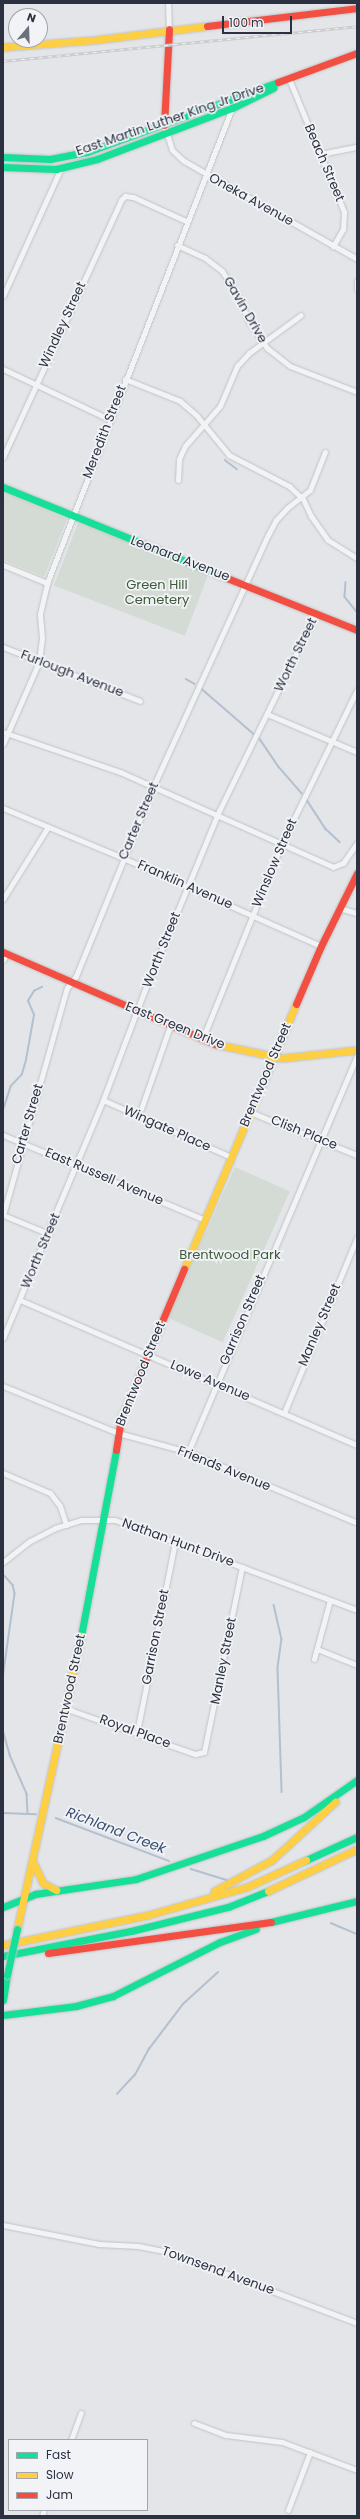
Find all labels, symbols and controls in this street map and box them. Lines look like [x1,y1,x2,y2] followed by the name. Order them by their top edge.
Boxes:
[8,8,48,48] north arrow
[224,8,294,34] scale bar
[25,9,38,27] text: N
[229,14,263,31] text: 100 m
[74,80,266,160] street label: East Martin Luther King Jr Drive
[301,122,347,204] street label: Beach Street
[206,170,296,230] street label: Oneka Avenue
[220,274,270,346] street label: Gavin Drive
[36,280,90,370] street label: Windley Street
[80,383,130,481] street label: Meredith Street
[128,533,232,585] street label: Leonard Avenue
[125,578,189,609] park label: Green Hill Cemetery
[271,615,321,695] street label: Worth Street
[18,647,126,701] street label: Furlough Avenue
[116,780,162,862] street label: Carter Street
[249,816,301,910] street label: Winslow Street
[135,857,235,913] street label: Franklin Avenue
[140,910,184,990] street label: Worth Street
[123,999,227,1053] street label: East Green Drive
[237,1021,295,1129] street label: Brentwood Street
[9,1082,47,1166] street label: Carter Street
[121,1103,213,1155] street label: Wingate Place
[268,1113,340,1153] street label: Clish Place
[43,1145,165,1209] street label: East Russell Avenue
[18,1211,64,1291] street label: Worth Street
[179,1247,281,1263] park label: Brentwood Park
[217,1272,269,1368] street label: Garrison Street
[296,1281,344,1369] street label: Manley Street
[113,1319,169,1429] street label: Brentwood Street
[168,1357,252,1405] street label: Lowe Avenue
[175,1443,273,1495] street label: Friends Avenue
[120,1515,236,1571] street label: Nathan Hunt Drive
[139,1588,173,1686] street label: Garrison Street
[208,1616,240,1706] street label: Manley Street
[51,1633,89,1745] street label: Brentwood Street
[97,1712,173,1752] street label: Royal Place
[64,1803,168,1857] water label: Richland Creek
[160,2243,276,2299] street label: Townsend Avenue
[8,2439,148,2511] legend
[46,2446,71,2463] text: Fast
[46,2466,74,2483] text: Slow
[46,2486,73,2503] text: Jam

